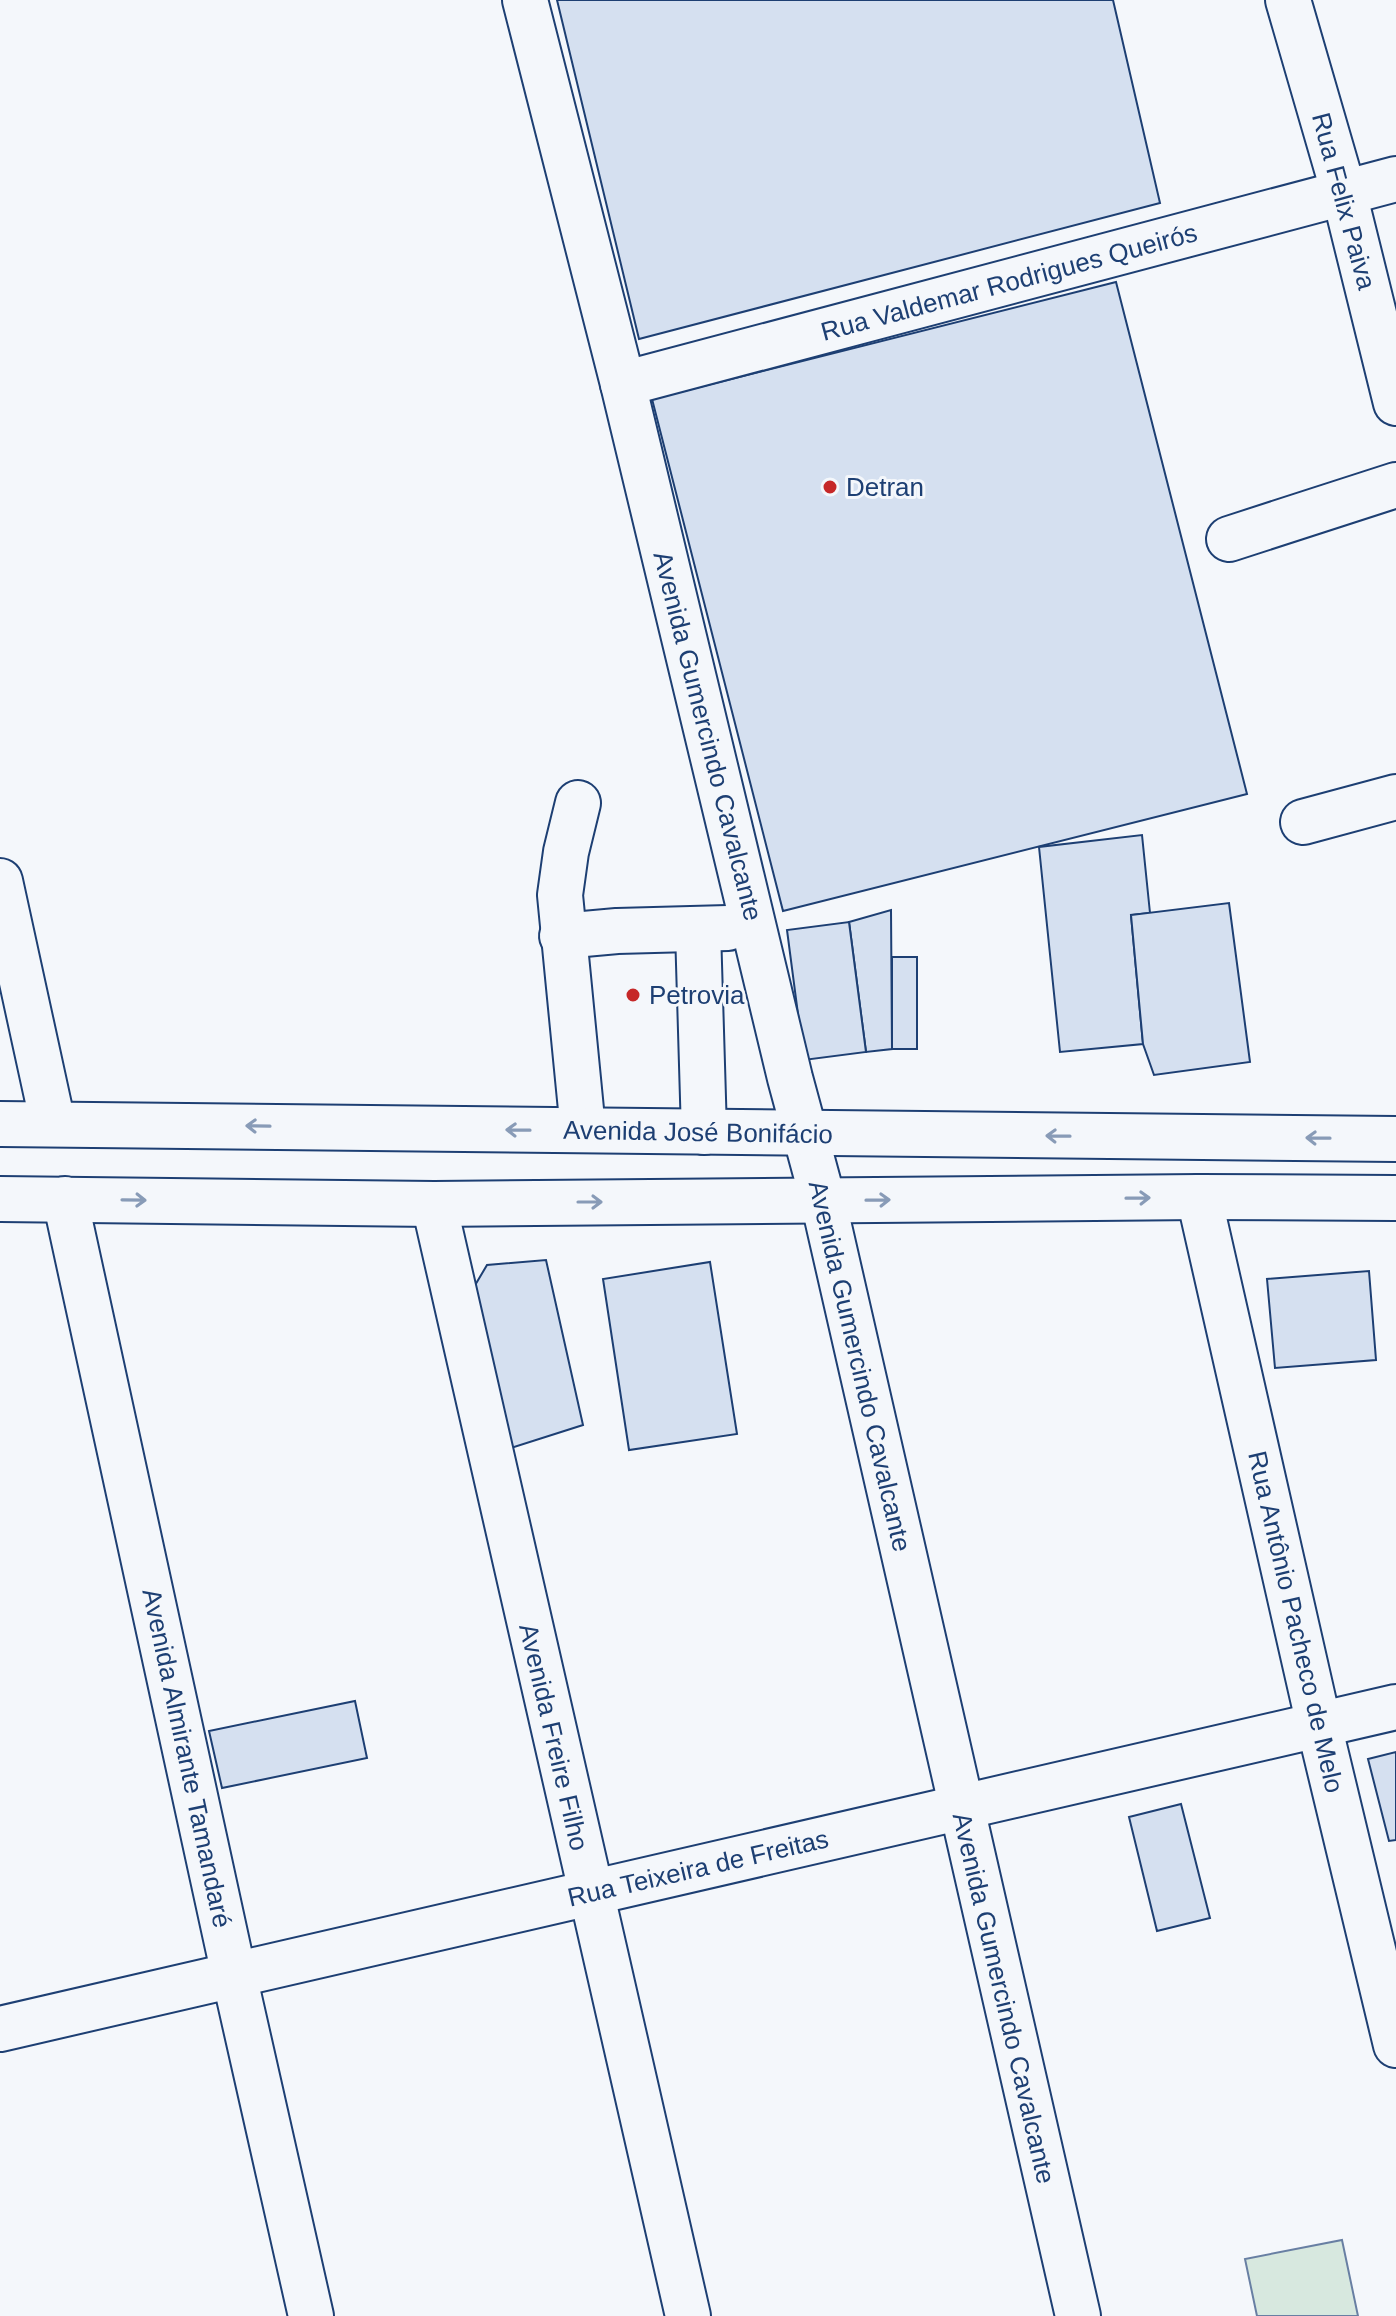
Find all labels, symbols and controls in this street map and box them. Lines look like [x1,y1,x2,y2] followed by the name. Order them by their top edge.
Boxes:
[1306,109,1382,293] street label: Rua Felix Paiva
[818,217,1200,347] street label: Rua Valdemar Rodrigues Queirós
[846,472,924,502] place label: Detran
[821,478,839,496] marker: Detran
[648,548,768,924] street label: Avenida Gumercindo Cavalcante
[649,980,745,1010] place label: Petrovia
[624,986,642,1004] marker: Petrovia
[563,1115,833,1149] street label: Avenida José Bonifácio
[245,1119,272,1134] one-way arrow
[505,1122,532,1137] one-way arrow
[1045,1128,1072,1144] one-way arrow
[1305,1131,1332,1146] one-way arrow
[803,1178,917,1554] street label: Avenida Gumercindo Cavalcante
[1124,1190,1151,1206] one-way arrow
[120,1192,147,1208] one-way arrow
[864,1192,891,1208] one-way arrow
[576,1195,603,1210] one-way arrow
[1242,1448,1350,1796] street label: Rua Antônio Pacheco de Melo
[136,1586,238,1930] street label: Avenida Almirante Tamandaré
[513,1621,595,1853] street label: Avenida Freire Filho
[947,1810,1061,2186] street label: Avenida Gumercindo Cavalcante
[565,1823,831,1913] street label: Rua Teixeira de Freitas

